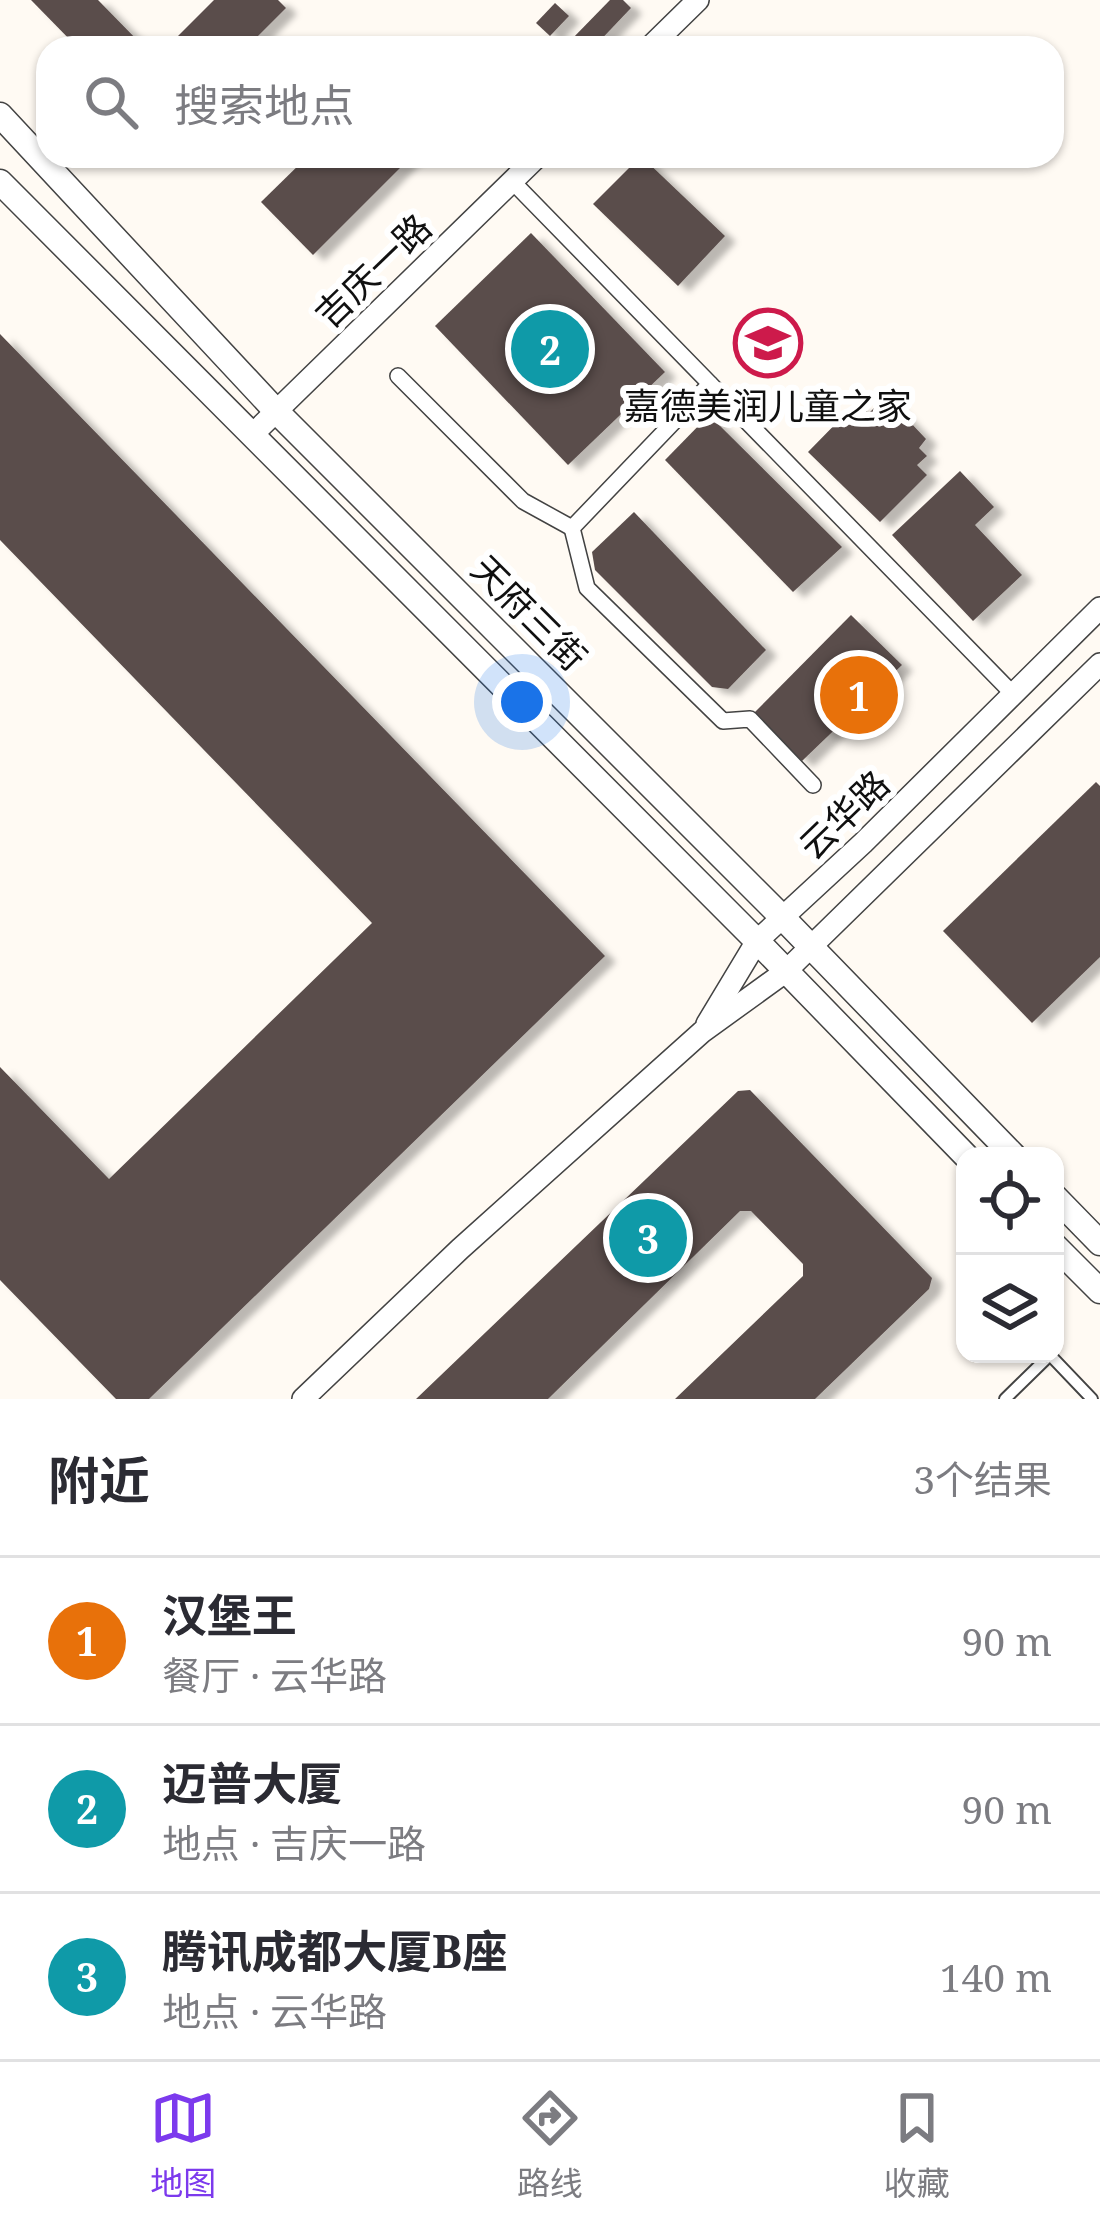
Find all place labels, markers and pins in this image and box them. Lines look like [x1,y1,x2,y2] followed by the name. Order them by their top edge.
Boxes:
[511,304,589,394] pin: 2
[733,308,803,378] school or university icon: 嘉德美润儿童之家
[624,381,912,430] place label: 嘉德美润儿童之家
[820,650,898,740] pin: 1
[609,1193,687,1283] pin: 3

